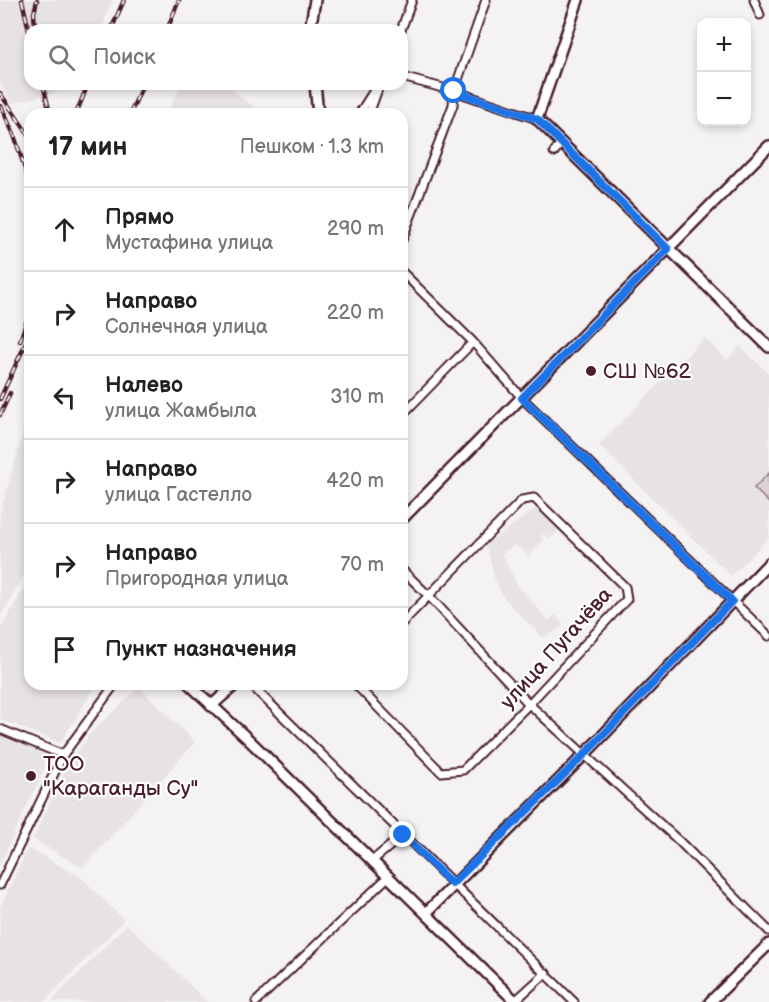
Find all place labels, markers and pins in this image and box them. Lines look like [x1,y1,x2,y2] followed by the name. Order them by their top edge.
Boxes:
[603,359,692,384] place label: СШ №62
[584,364,598,378] marker: СШ №62
[43,752,198,801] place label: ТОО "Караганды Су"
[24,769,38,783] marker: ТОО "Караганды Су"

